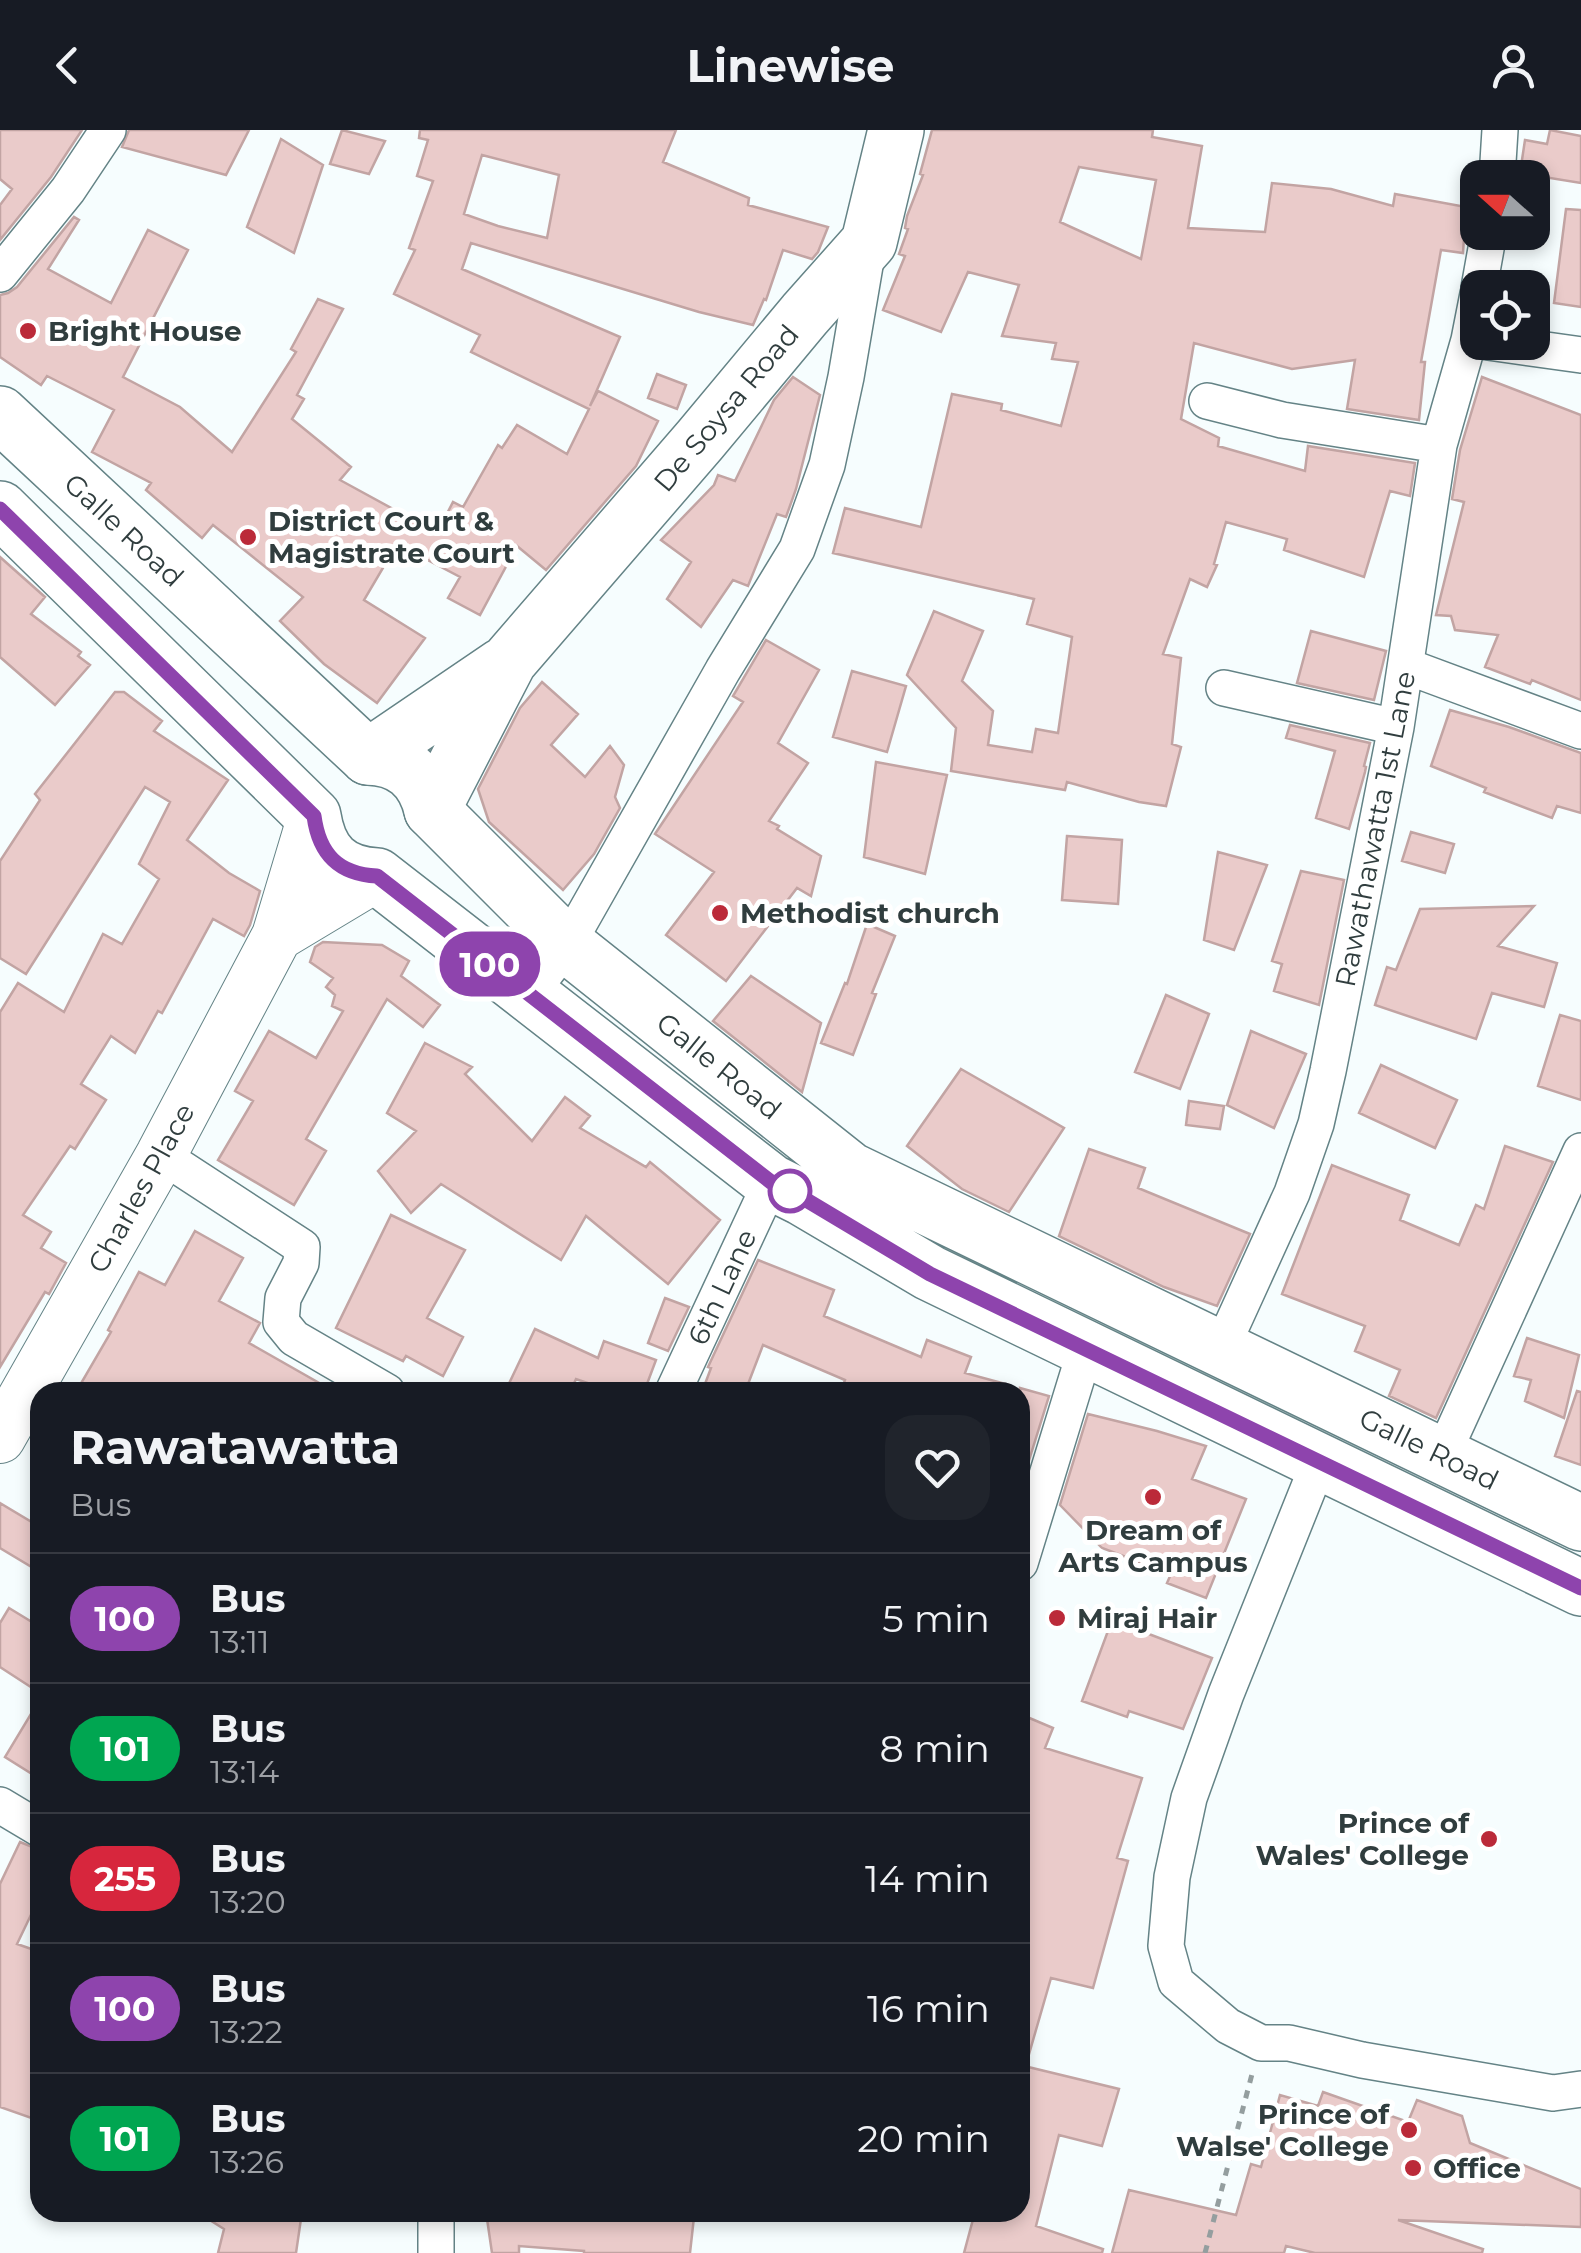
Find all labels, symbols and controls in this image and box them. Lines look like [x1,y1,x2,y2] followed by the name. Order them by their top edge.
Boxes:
[40,38,95,93] icon: back
[687,38,894,93] text: Linewise
[1486,38,1541,93] icon: person
[1460,160,1550,250] north arrow
[1460,160,1550,360] map controls
[1460,270,1550,360] button: locate
[48,314,242,348] place label: Bright House
[646,318,806,498] street label: De Soysa Road
[17,320,39,342] marker: Bright House
[57,466,191,594] street label: Galle Road
[268,504,515,570] place label: District Court & Magistrate Court
[237,526,259,548] marker: District Court & Magistrate Court
[1328,668,1422,990] street label: Rawathawatta 1st Lane
[740,896,1000,930] place label: Methodist church
[709,902,731,924] marker: Methodist church
[432,932,548,996] line badge: 100
[459,943,521,986] text: 100
[650,1005,788,1127] street label: Galle Road
[80,1097,202,1279] street label: Charles Place
[769,1170,811,1212] unlabelled marker
[680,1224,764,1350] street label: 6th Lane
[1354,1401,1504,1497] street label: Galle Road
[885,1415,990,1520] button: heart
[70,1418,400,1476] text: Rawatawatta
[70,1485,131,1524] text: Bus
[1142,1486,1164,1508] marker: Dream of Arts Campus
[1057,1513,1248,1579] place label: Dream of Arts Campus
[210,1575,285,1622] text: Bus
[882,1595,990,1642] text: 5 min
[94,1597,156,1640] text: 100
[1077,1601,1217,1635] place label: Miraj Hair
[1046,1607,1068,1629] marker: Miraj Hair
[210,1622,270,1661] text: 13:11
[210,1705,285,1752] text: Bus
[880,1725,990,1772] text: 8 min
[99,1727,151,1770] text: 101
[210,1752,279,1791] text: 13:14
[1255,1806,1470,1872] place label: Prince of Wales' College
[1478,1828,1500,1850] marker: Prince of Wales' College
[210,1835,285,1882] text: Bus
[865,1855,990,1902] text: 14 min
[94,1857,156,1900] text: 255
[210,1882,286,1921] text: 13:20
[210,1965,285,2012] text: Bus
[867,1985,990,2032] text: 16 min
[94,1987,156,2030] text: 100
[210,2012,283,2051] text: 13:22
[210,2095,285,2142] text: Bus
[1176,2097,1390,2163] place label: Prince of Walse' College
[857,2115,990,2162] text: 20 min
[99,2117,151,2160] text: 101
[1398,2119,1420,2141] marker: Prince of Walse' College
[210,2142,284,2181] text: 13:26
[1433,2151,1521,2185] place label: Office
[1402,2157,1424,2179] marker: Office

